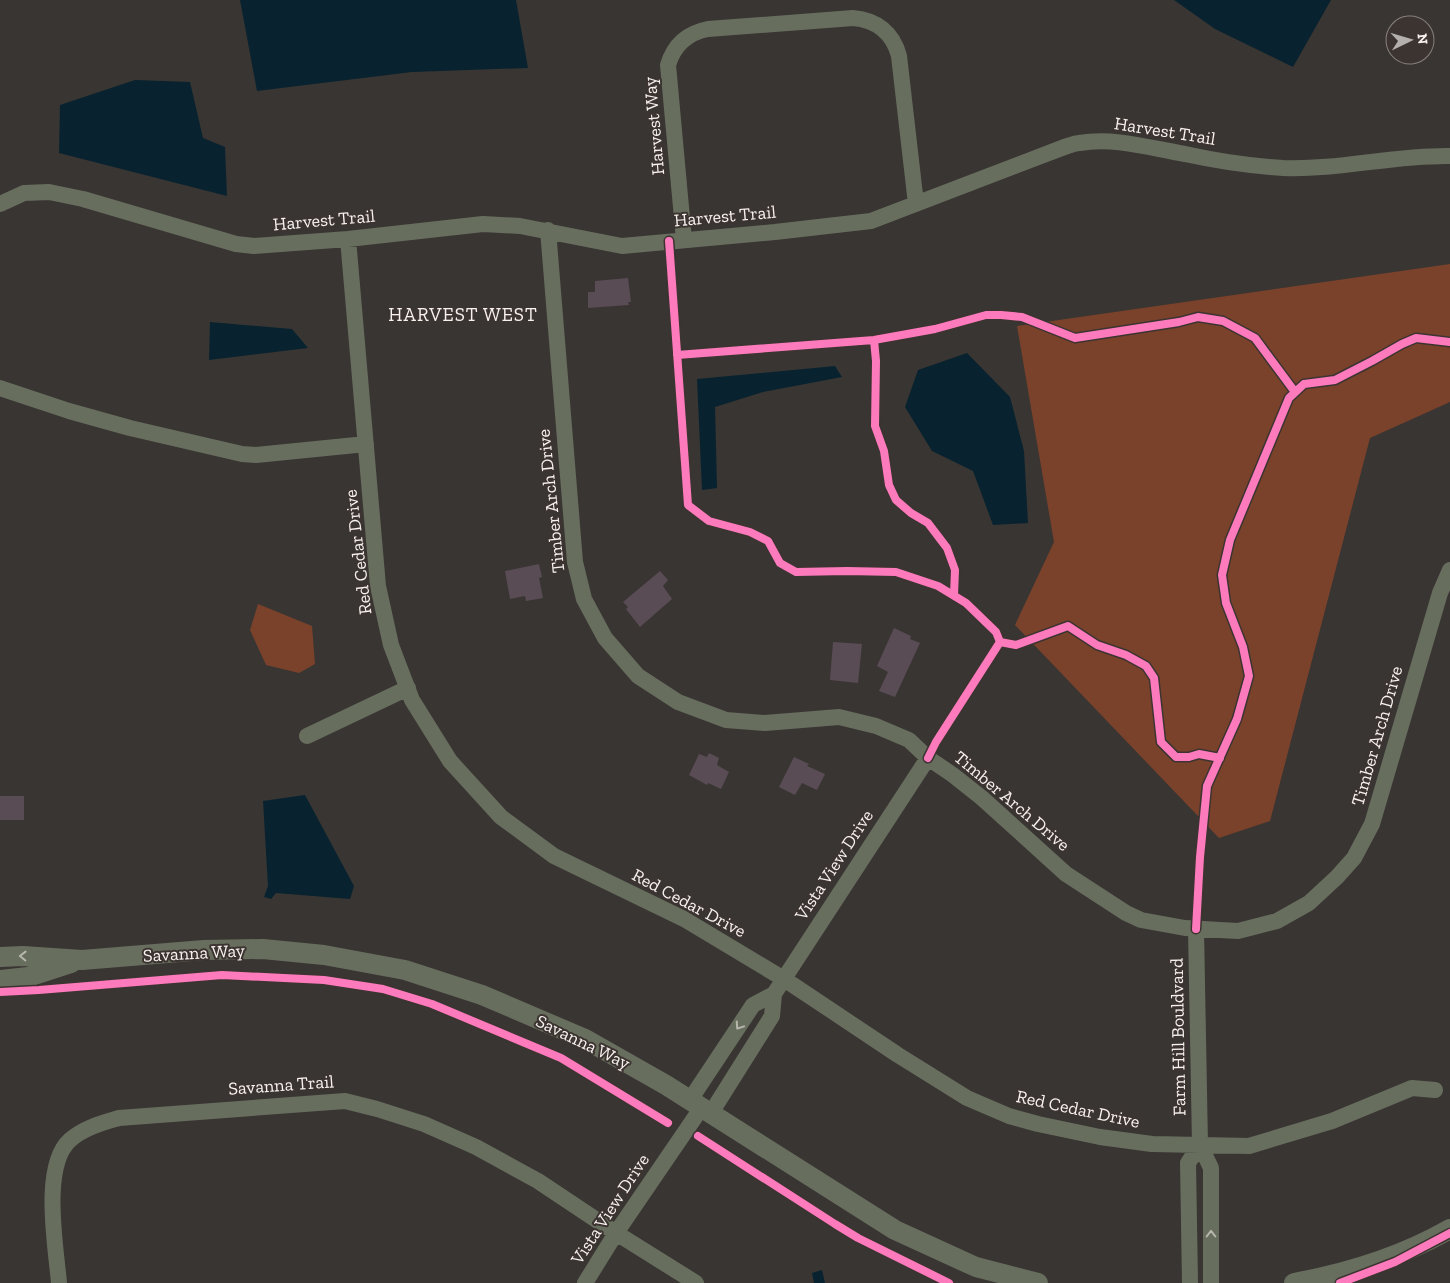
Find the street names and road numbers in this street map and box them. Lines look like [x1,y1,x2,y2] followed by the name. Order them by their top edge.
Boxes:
[639,75,669,176] street label: Harvest Way
[1113,112,1217,150] street label: Harvest Trail
[673,201,777,231] street label: Harvest Trail
[272,205,376,235] street label: Harvest Trail
[533,428,569,574] street label: Timber Arch Drive
[339,488,377,616] street label: Red Cedar Drive
[1347,664,1407,808] street label: Timber Arch Drive
[950,746,1074,856] street label: Timber Arch Drive
[789,806,878,925] street label: Vista View Drive
[628,864,750,942] street label: Red Cedar Drive
[142,939,246,967] street label: Savanna Way
[1166,958,1190,1116] street label: Farm Hill Bouldvard
[532,1010,634,1075] street label: Savanna Way
[227,1070,335,1100] street label: Savanna Trail
[1014,1085,1142,1133] street label: Red Cedar Drive
[565,1150,654,1269] street label: Vista View Drive

